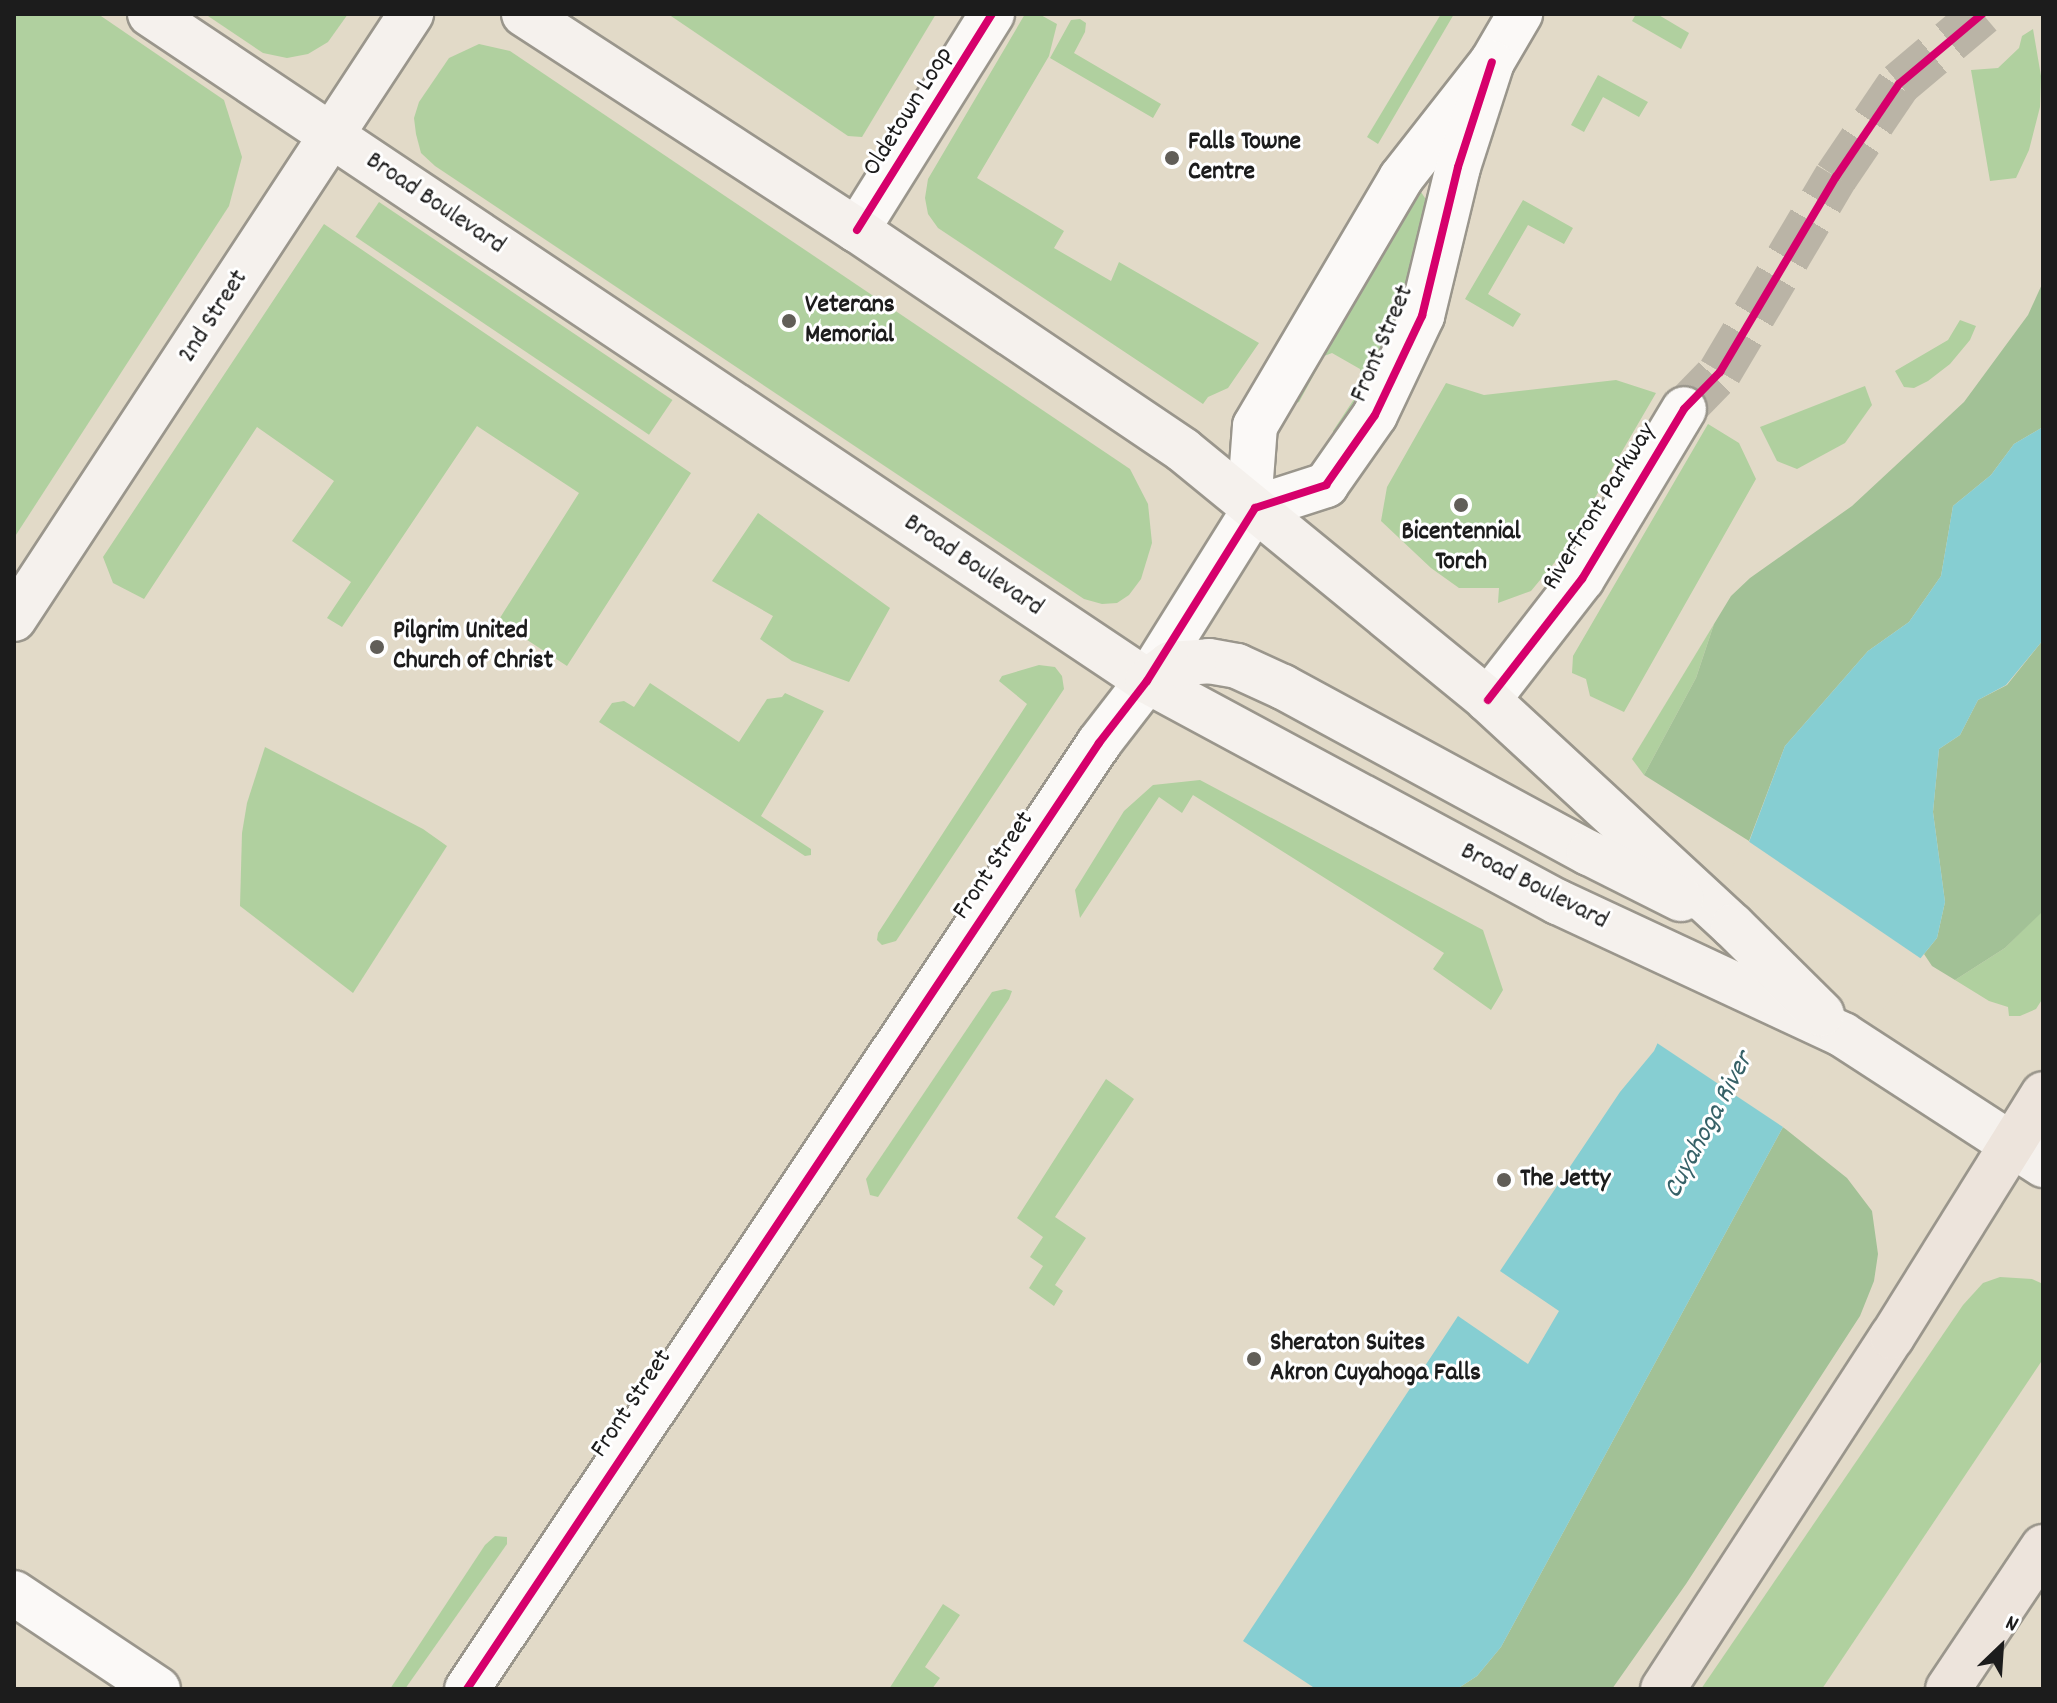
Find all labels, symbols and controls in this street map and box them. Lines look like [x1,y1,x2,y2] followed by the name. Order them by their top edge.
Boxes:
[857,42,961,182] street label: Oldetown Loop
[1188,127,1301,188] place label: Falls Towne Centre
[359,146,511,262] street label: Broad Boulevard
[1163,149,1181,167] marker: Falls Towne Centre
[172,265,256,369] street label: 2nd Street
[1345,281,1421,407] street label: Front Street
[805,290,895,352] place label: Veterans Memorial
[780,312,798,330] marker: Veterans Memorial
[1536,418,1664,596] street label: Riverfront Parkway
[1452,496,1470,514] marker: Bicentennial Torch
[897,508,1049,624] street label: Broad Boulevard
[1401,517,1521,578] place label: Bicentennial Torch
[393,616,553,678] place label: Pilgrim United Church of Christ
[368,638,386,656] marker: Pilgrim United Church of Christ
[947,806,1041,926] street label: Front Street
[1455,836,1613,938] street label: Broad Boulevard
[1657,1047,1763,1205] water label: Cuyahoga River
[1520,1164,1610,1196] place label: The Jetty
[1495,1171,1513,1189] marker: The Jetty
[1270,1328,1481,1390] place label: Sheraton Suites Akron Cuyahoga Falls
[585,1344,679,1464] street label: Front Street
[1245,1350,1263,1368] marker: Sheraton Suites Akron Cuyahoga Falls
[1961,1607,2041,1687] north arrow
[2000,1608,2023,1641] text: N

